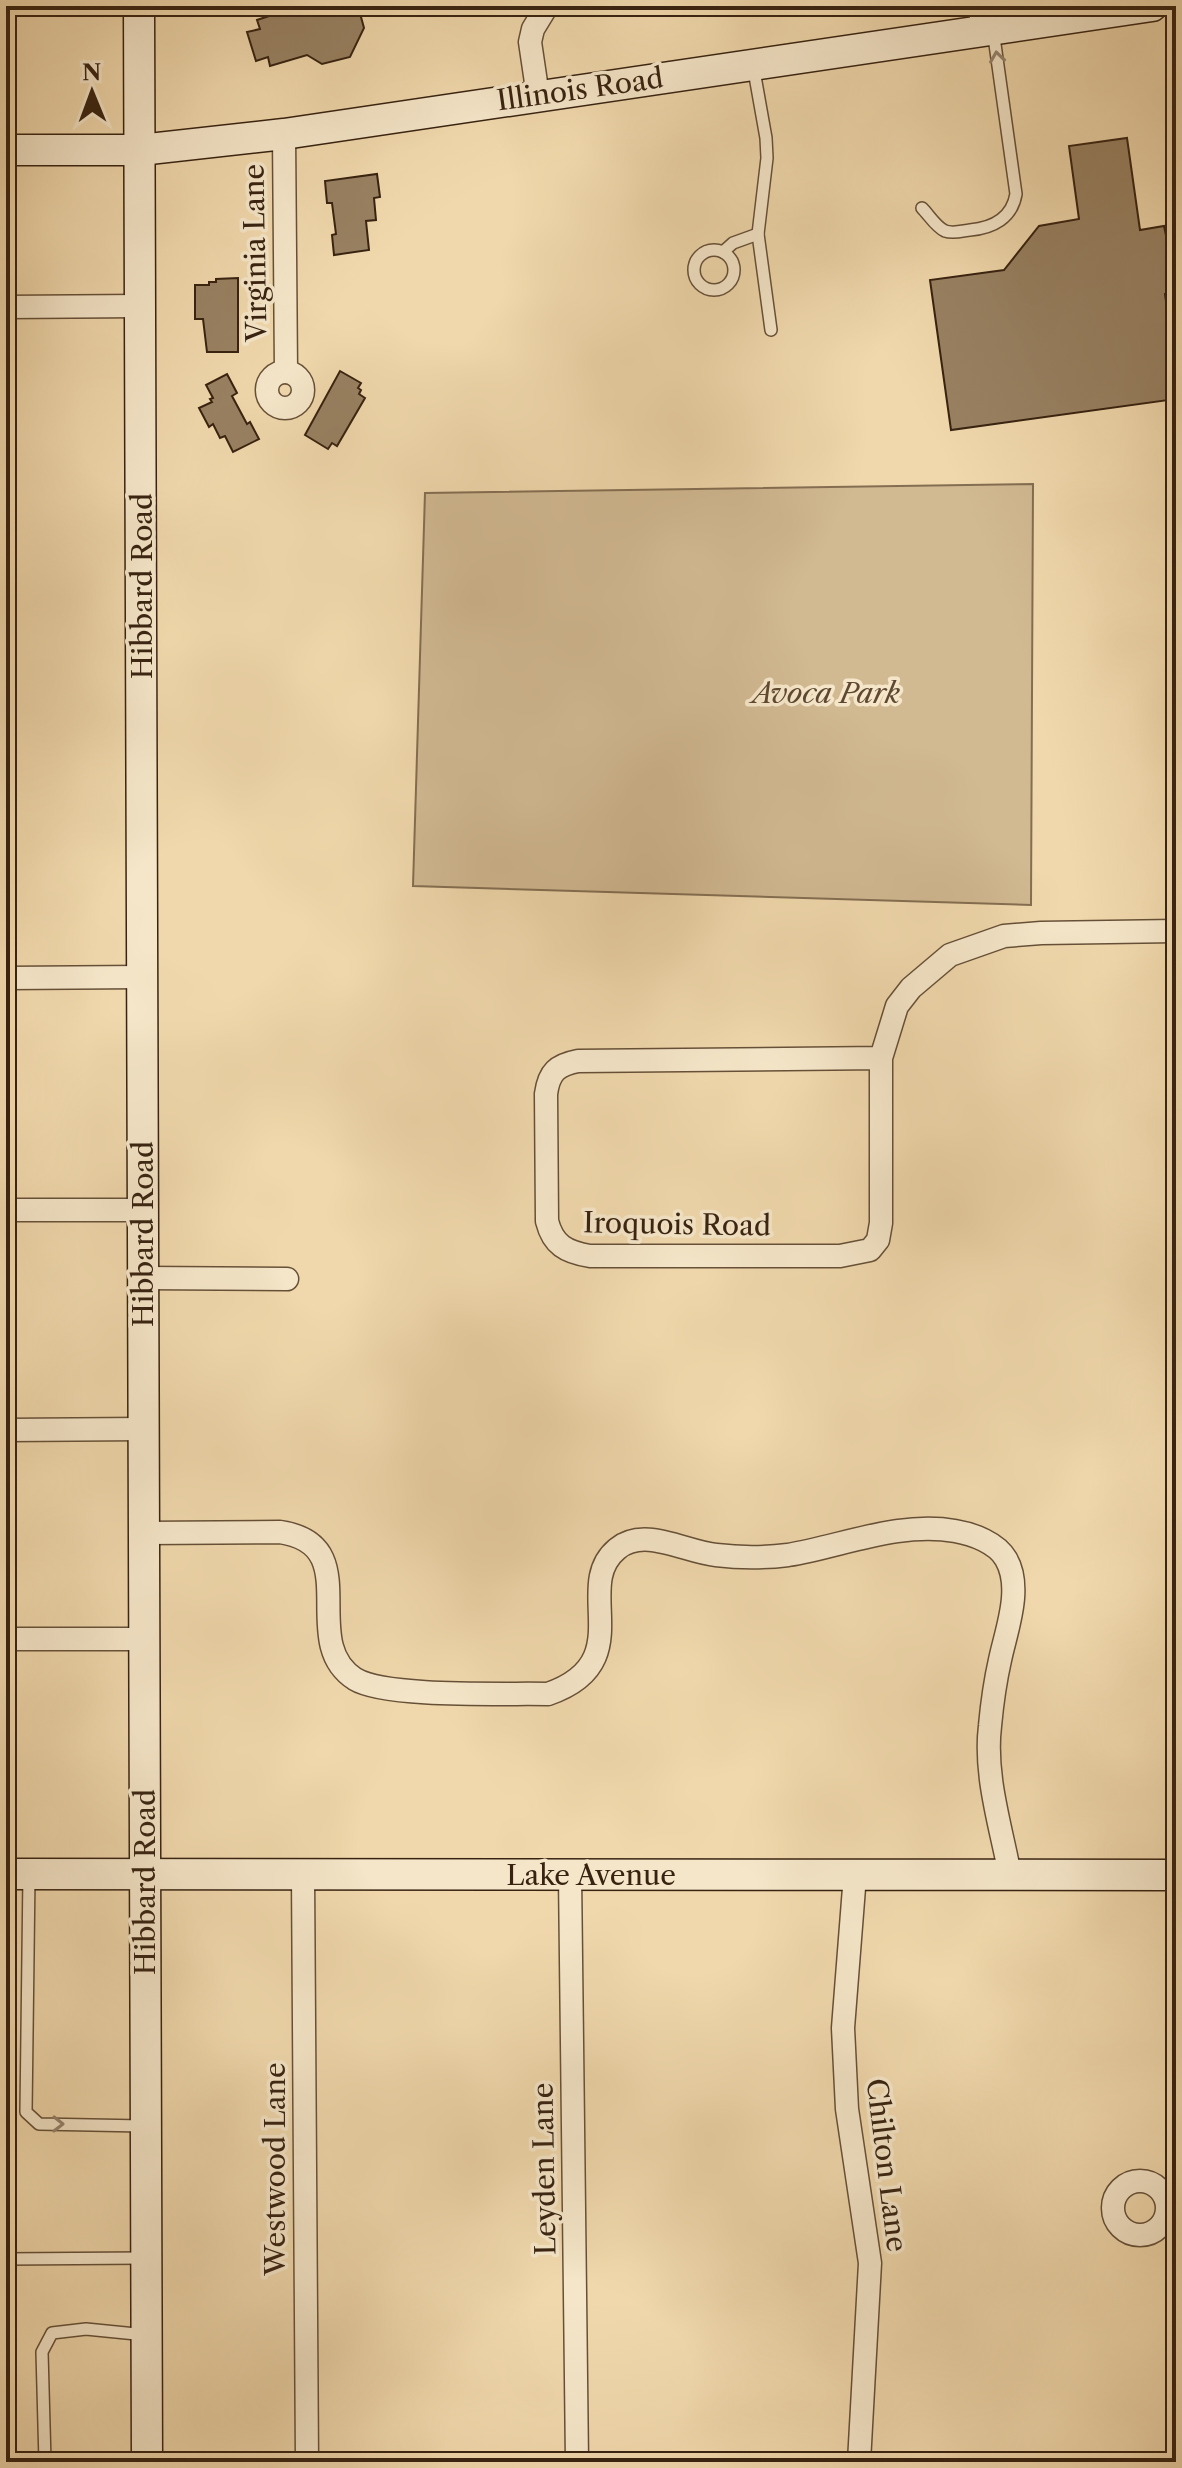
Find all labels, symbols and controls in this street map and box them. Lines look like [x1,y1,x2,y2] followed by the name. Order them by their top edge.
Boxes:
[989,50,1006,63] one-way arrow
[52,52,132,132] north arrow
[82,59,101,86] text: N
[495,60,665,118] street label: Illinois Road
[236,164,274,343] street label: Virginia Lane
[125,493,159,679] street label: Hibbard Road
[748,676,901,710] park label: Avoca Park
[126,1141,160,1327] street label: Hibbard Road
[583,1205,771,1243] street label: Iroquois Road
[128,1789,162,1975] street label: Hibbard Road
[506,1858,676,1892] street label: Lake Avenue
[258,2062,292,2277] street label: Westwood Lane
[860,2076,914,2254] street label: Chilton Lane
[525,2083,563,2255] street label: Leyden Lane
[52,2115,65,2133] one-way arrow

